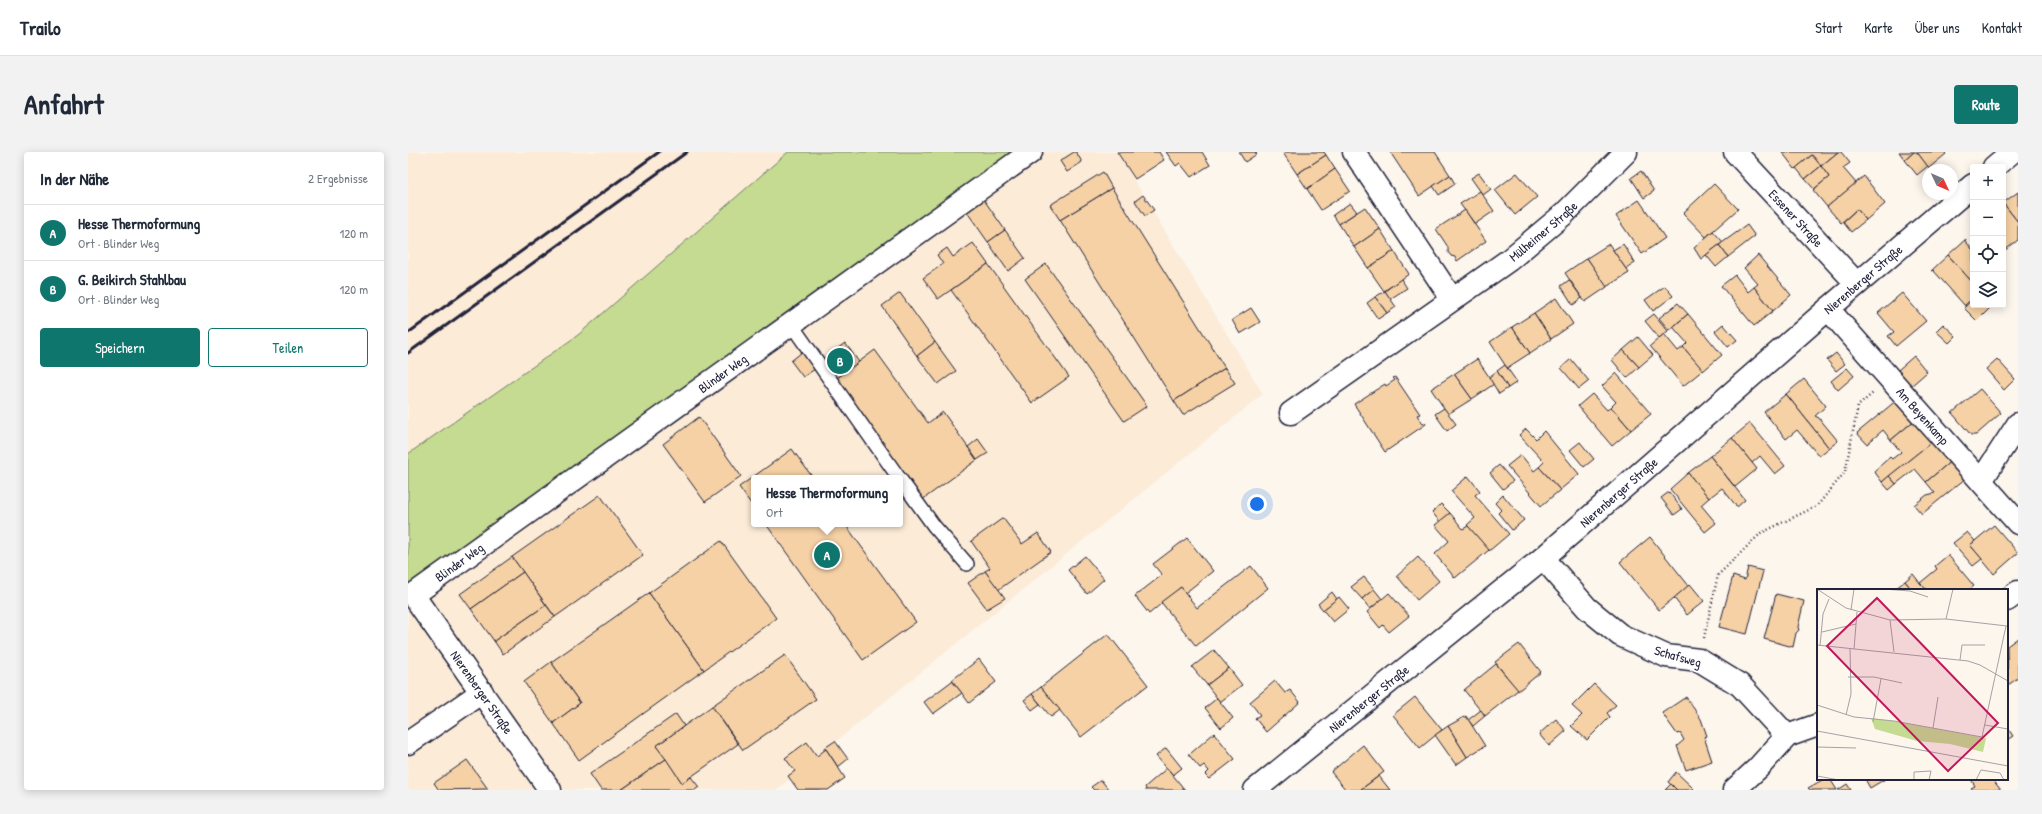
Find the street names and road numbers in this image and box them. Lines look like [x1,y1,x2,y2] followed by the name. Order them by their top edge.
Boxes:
[1765,185,1827,251] street label: Essener Straße
[1505,197,1581,265] street label: Mülheimer Straße
[1820,240,1906,318] street label: Nierenberger Straße
[694,349,751,397] street label: Blinder Weg
[1892,383,1954,449] street label: Am Beyenkamp
[1575,453,1661,531] street label: Nierenberger Straße
[431,538,487,586] street label: Blinder Weg
[1652,641,1704,671] street label: Schafsweg
[446,647,518,737] street label: Nierenberger Straße
[1325,661,1413,736] street label: Nierenberger Straße

